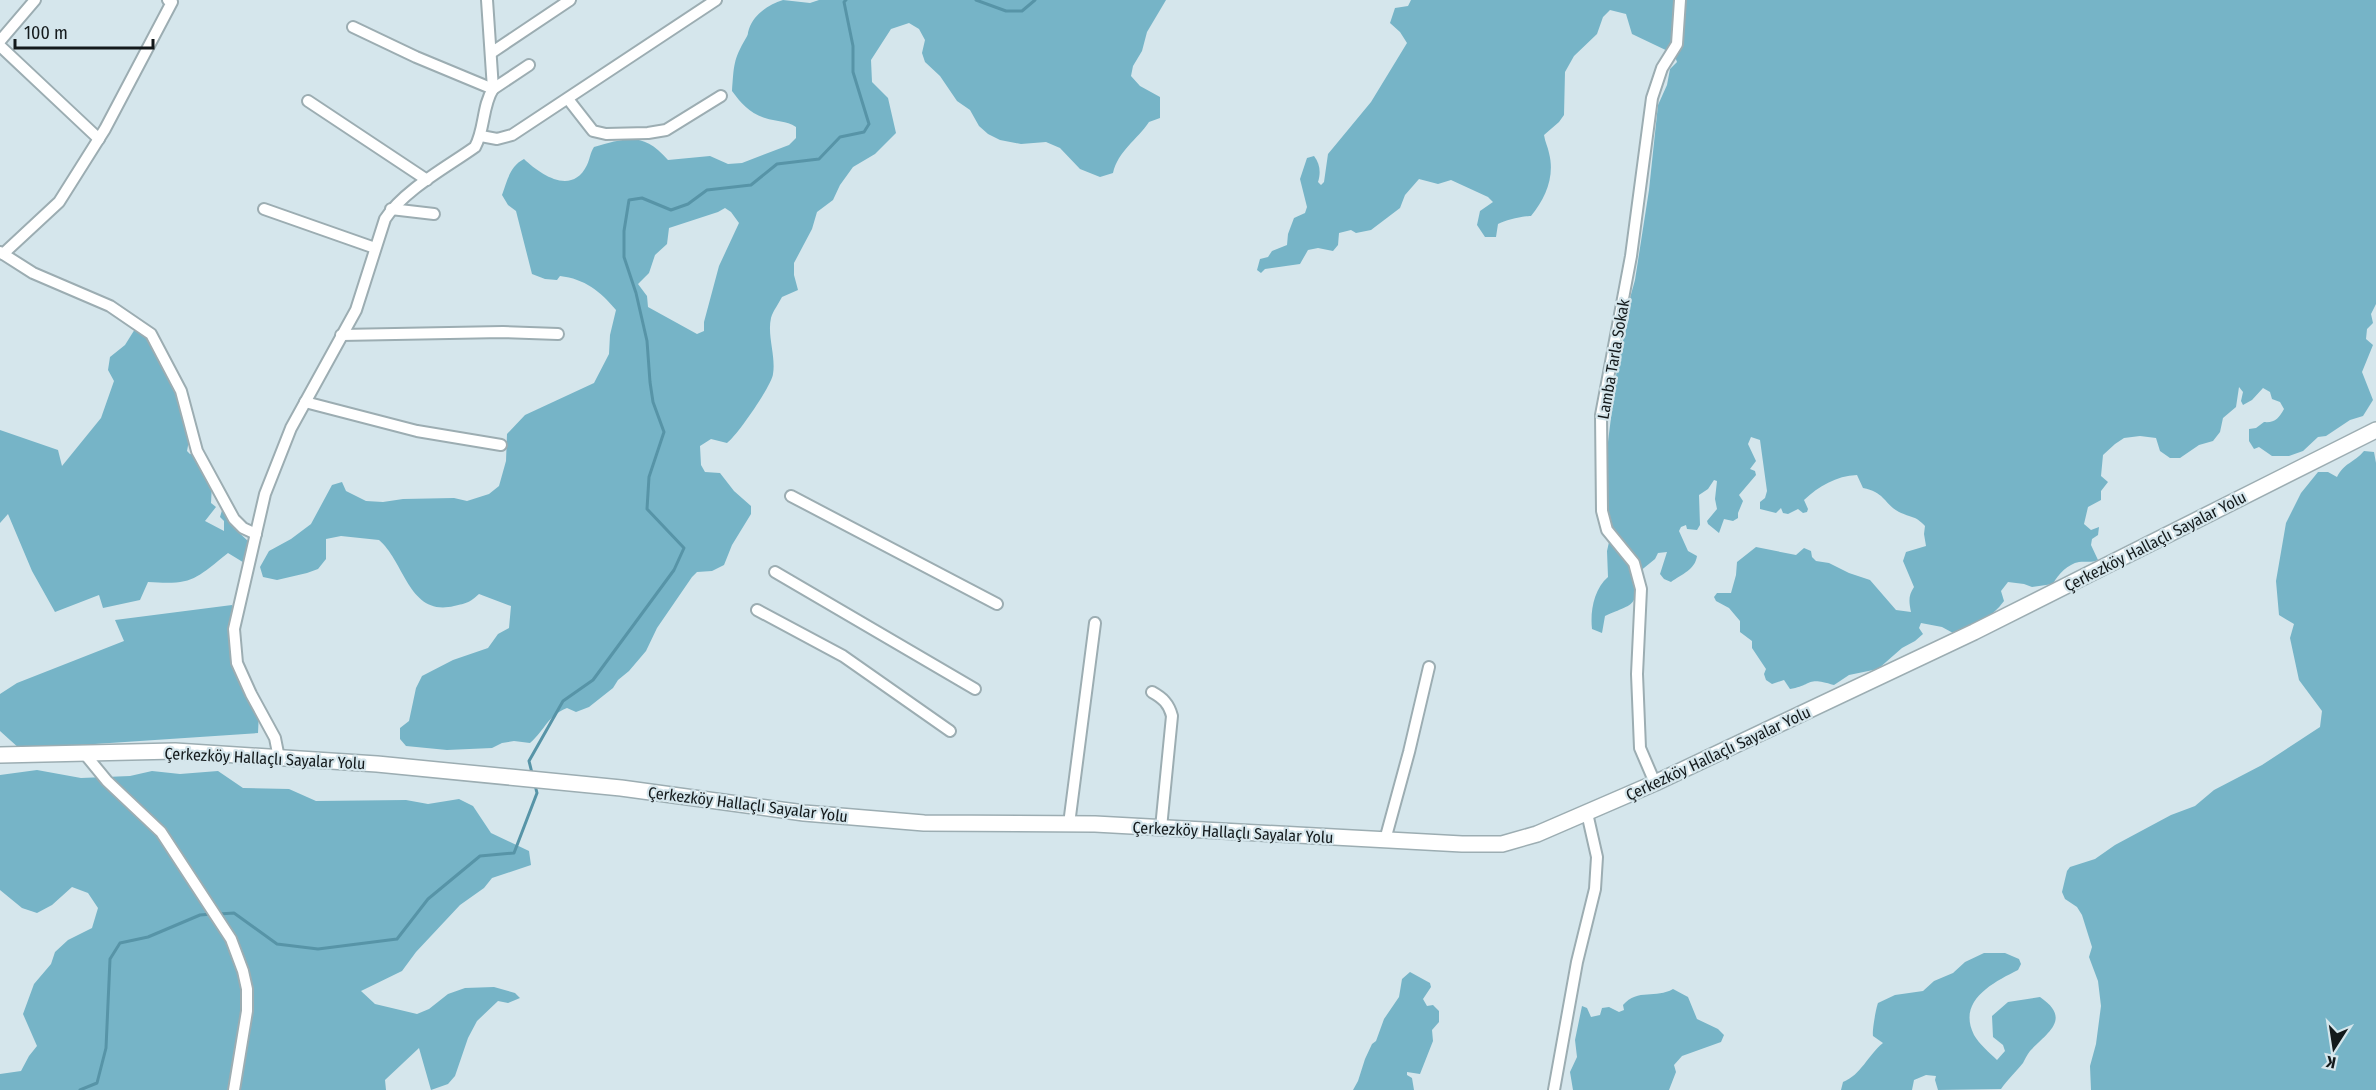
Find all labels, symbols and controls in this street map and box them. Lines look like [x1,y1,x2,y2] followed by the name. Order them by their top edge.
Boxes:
[15,12,153,50] scale bar
[24,22,68,44] text: 100 m
[1594,297,1634,421] street label: Lamba Tarla Sokak
[2061,487,2250,596] street label: Çerkezköy Hallaçlı Sayalar Yolu
[1623,702,1814,805] street label: Çerkezköy Hallaçlı Sayalar Yolu
[164,744,366,774] street label: Çerkezköy Hallaçlı Sayalar Yolu
[647,783,849,827] street label: Çerkezköy Hallaçlı Sayalar Yolu
[1132,818,1334,848] street label: Çerkezköy Hallaçlı Sayalar Yolu
[2304,1018,2364,1078] north arrow
[2324,1052,2338,1072] text: K

